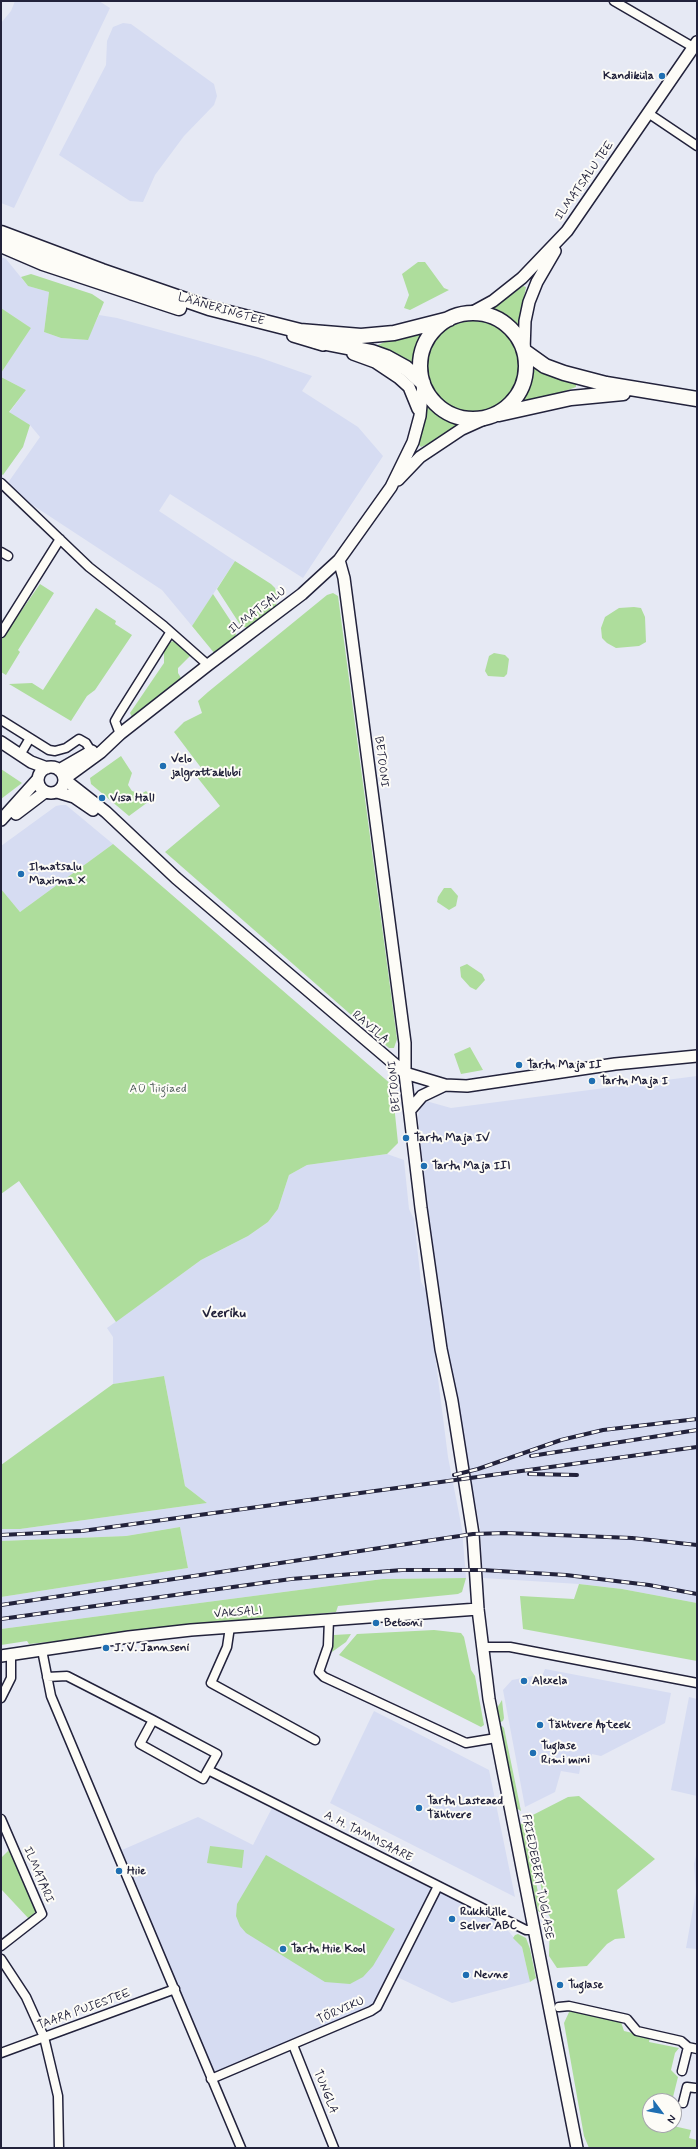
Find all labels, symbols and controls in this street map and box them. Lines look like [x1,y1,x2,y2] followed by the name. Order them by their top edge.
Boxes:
[603,69,654,83] place label: Kandiküla
[657,71,667,81] marker: Kandiküla
[552,139,618,223] street label: ILMATSALU TEE
[176,291,266,329] street label: LÄÄNERINGTEE
[226,585,290,637] street label: ILMATSALU
[371,736,391,788] street label: BETOONI
[171,752,241,780] place label: Velo jalgrattaklubi
[158,761,168,771] marker: Velo jalgrattaklubi
[110,791,154,805] place label: Visa Hall
[97,793,107,803] marker: Visa Hall
[29,860,86,888] place label: Ilmatsalu Maxima X
[16,869,26,879] marker: Ilmatsalu Maxima X
[349,1008,391,1048] street label: RAVILA
[527,1058,602,1072] place label: Tartu Maja II
[386,1060,404,1112] street label: BETOONI
[514,1060,524,1070] marker: Tartu Maja II
[600,1074,668,1088] place label: Tartu Maja I
[587,1076,597,1086] marker: Tartu Maja I
[130,1082,186,1096] park label: AÜ Tiigiaed
[414,1131,490,1145] place label: Tartu Maja IV
[401,1133,411,1143] marker: Tartu Maja IV
[432,1159,511,1173] place label: Tartu Maja III
[419,1161,429,1171] marker: Tartu Maja III
[202,1306,246,1322] district label: Veeriku
[213,1604,263,1622] street label: VAKSALI
[384,1616,422,1630] place label: Betooni
[371,1618,381,1628] marker: Betooni
[114,1641,189,1655] place label: J. V. Jannseni
[101,1643,111,1653] marker: J. V. Jannseni
[532,1674,567,1688] place label: Alexela
[519,1676,529,1686] marker: Alexela
[548,1718,631,1732] place label: Tähtvere Apteek
[535,1720,545,1730] marker: Tähtvere Apteek
[541,1739,590,1767] place label: Tuglase Rimi mini
[528,1748,538,1758] marker: Tuglase Rimi mini
[427,1794,503,1822] place label: Tartu Lasteaed Tähtvere
[414,1803,424,1813] marker: Tartu Lasteaed Tähtvere
[321,1808,415,1866] street label: A. H. TAMMSAARE
[518,1813,556,1941] street label: FRIEDEBERT TUGLASE
[20,1845,56,1905] street label: ILMATARI
[127,1864,146,1878] place label: Hiie
[114,1866,124,1876] marker: Hiie
[460,1905,517,1933] place label: Rukkilille Selver ABC
[447,1914,457,1924] marker: Rukkilille Selver ABC
[291,1942,366,1956] place label: Tartu Hiie Kool
[278,1944,288,1954] marker: Tartu Hiie Kool
[474,1968,508,1982] place label: Nevne
[461,1970,471,1980] marker: Nevne
[568,1978,603,1992] place label: Tuglase
[555,1980,565,1990] marker: Tuglase
[36,1986,132,2034] street label: TAARA PUIESTEE
[315,1994,367,2028] street label: TÕRVIKU
[310,2068,340,2116] street label: TUNGLA
[642,2093,682,2133] north arrow
[663,2112,679,2126] text: N

